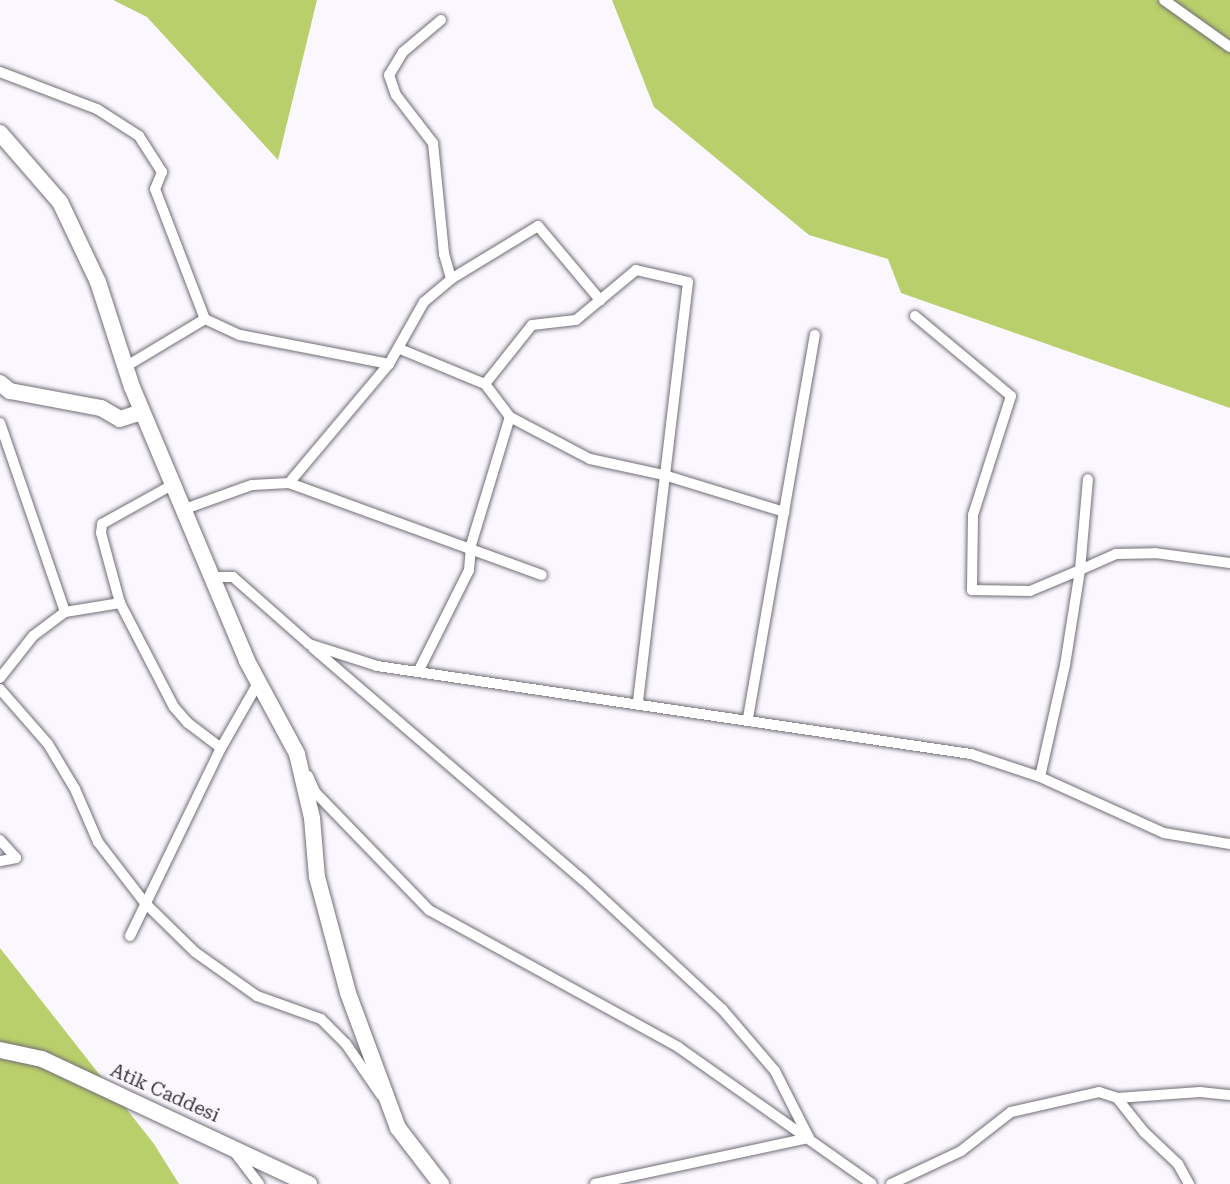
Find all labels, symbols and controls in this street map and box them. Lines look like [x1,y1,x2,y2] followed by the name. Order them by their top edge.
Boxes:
[107,1059,223,1127] street label: Atik Caddesi

